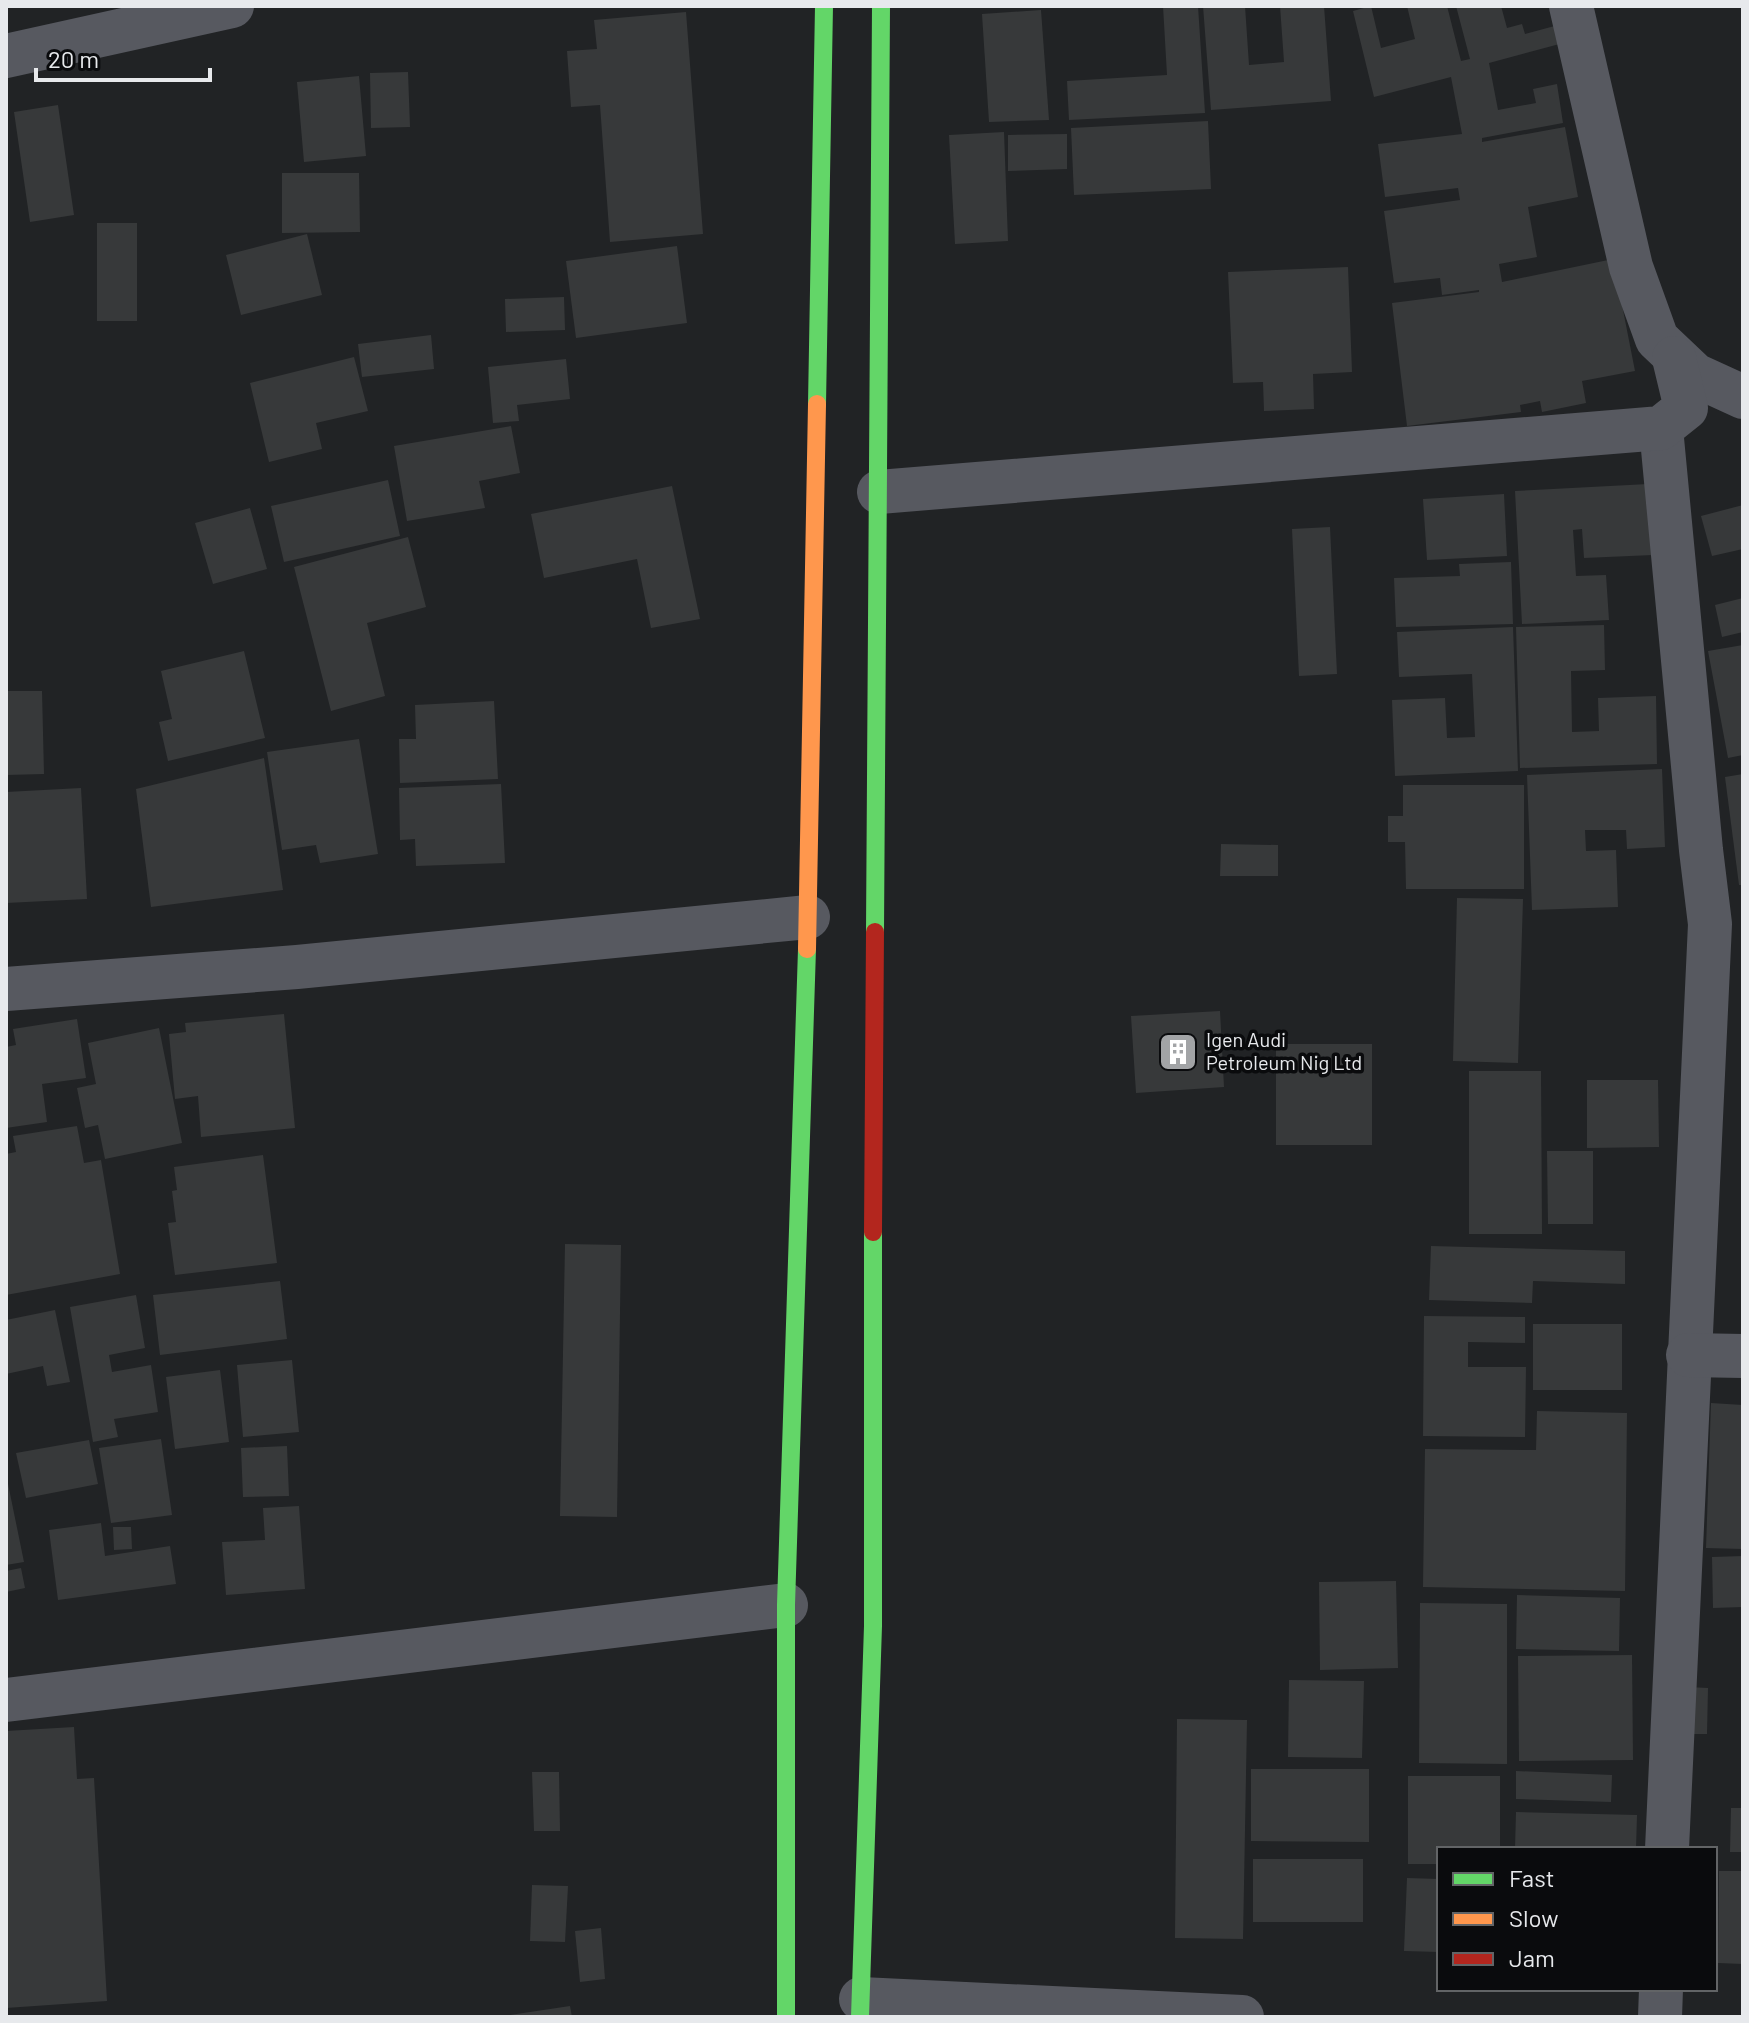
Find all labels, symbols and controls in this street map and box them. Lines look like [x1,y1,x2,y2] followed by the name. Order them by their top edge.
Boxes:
[36,32,210,82] scale bar
[48,44,99,73] text: 20 m
[1206,1027,1362,1074] place label: Igen Audi Petroleum Nig Ltd
[1157,1031,1199,1073] building icon: Igen Audi Petroleum Nig Ltd
[1437,1847,1717,1991] legend
[1509,1863,1554,1892] text: Fast
[1509,1903,1558,1932] text: Slow
[1509,1943,1555,1972] text: Jam

